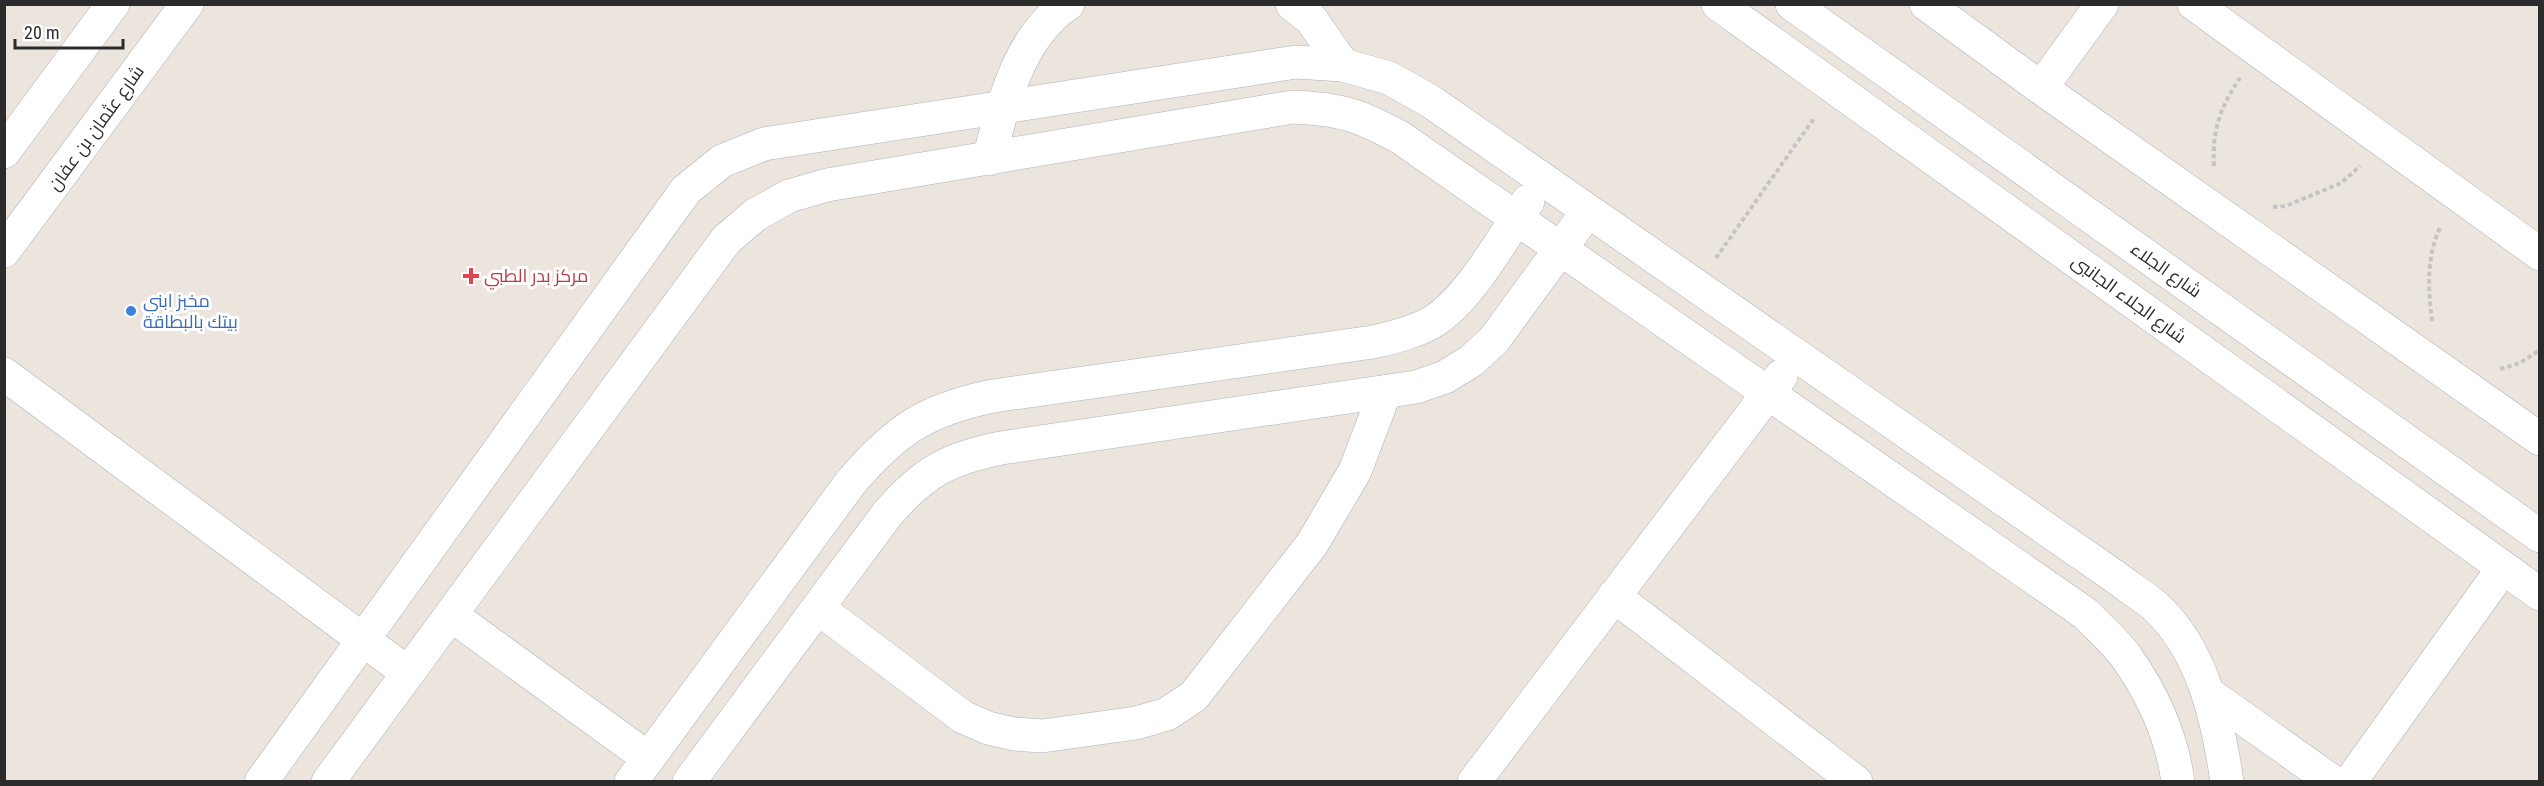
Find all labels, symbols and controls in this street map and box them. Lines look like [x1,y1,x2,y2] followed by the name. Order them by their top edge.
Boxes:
[15,12,123,50] scale bar
[24,22,59,43] text: 20 m
[43,61,150,196] street label: شارع عثمان بن عفان
[2126,238,2206,303] street label: شارع الجلاء
[2067,250,2191,349] street label: شارع الجلاء الجانبى
[484,265,588,290] place label: مركز بدر الطبي
[462,267,480,285] marker: مركز بدر الطبي
[143,290,238,332] place label: مخبز ابني بيتك بالبطاقة
[124,304,138,318] marker: مخبز ابني بيتك بالبطاقة

